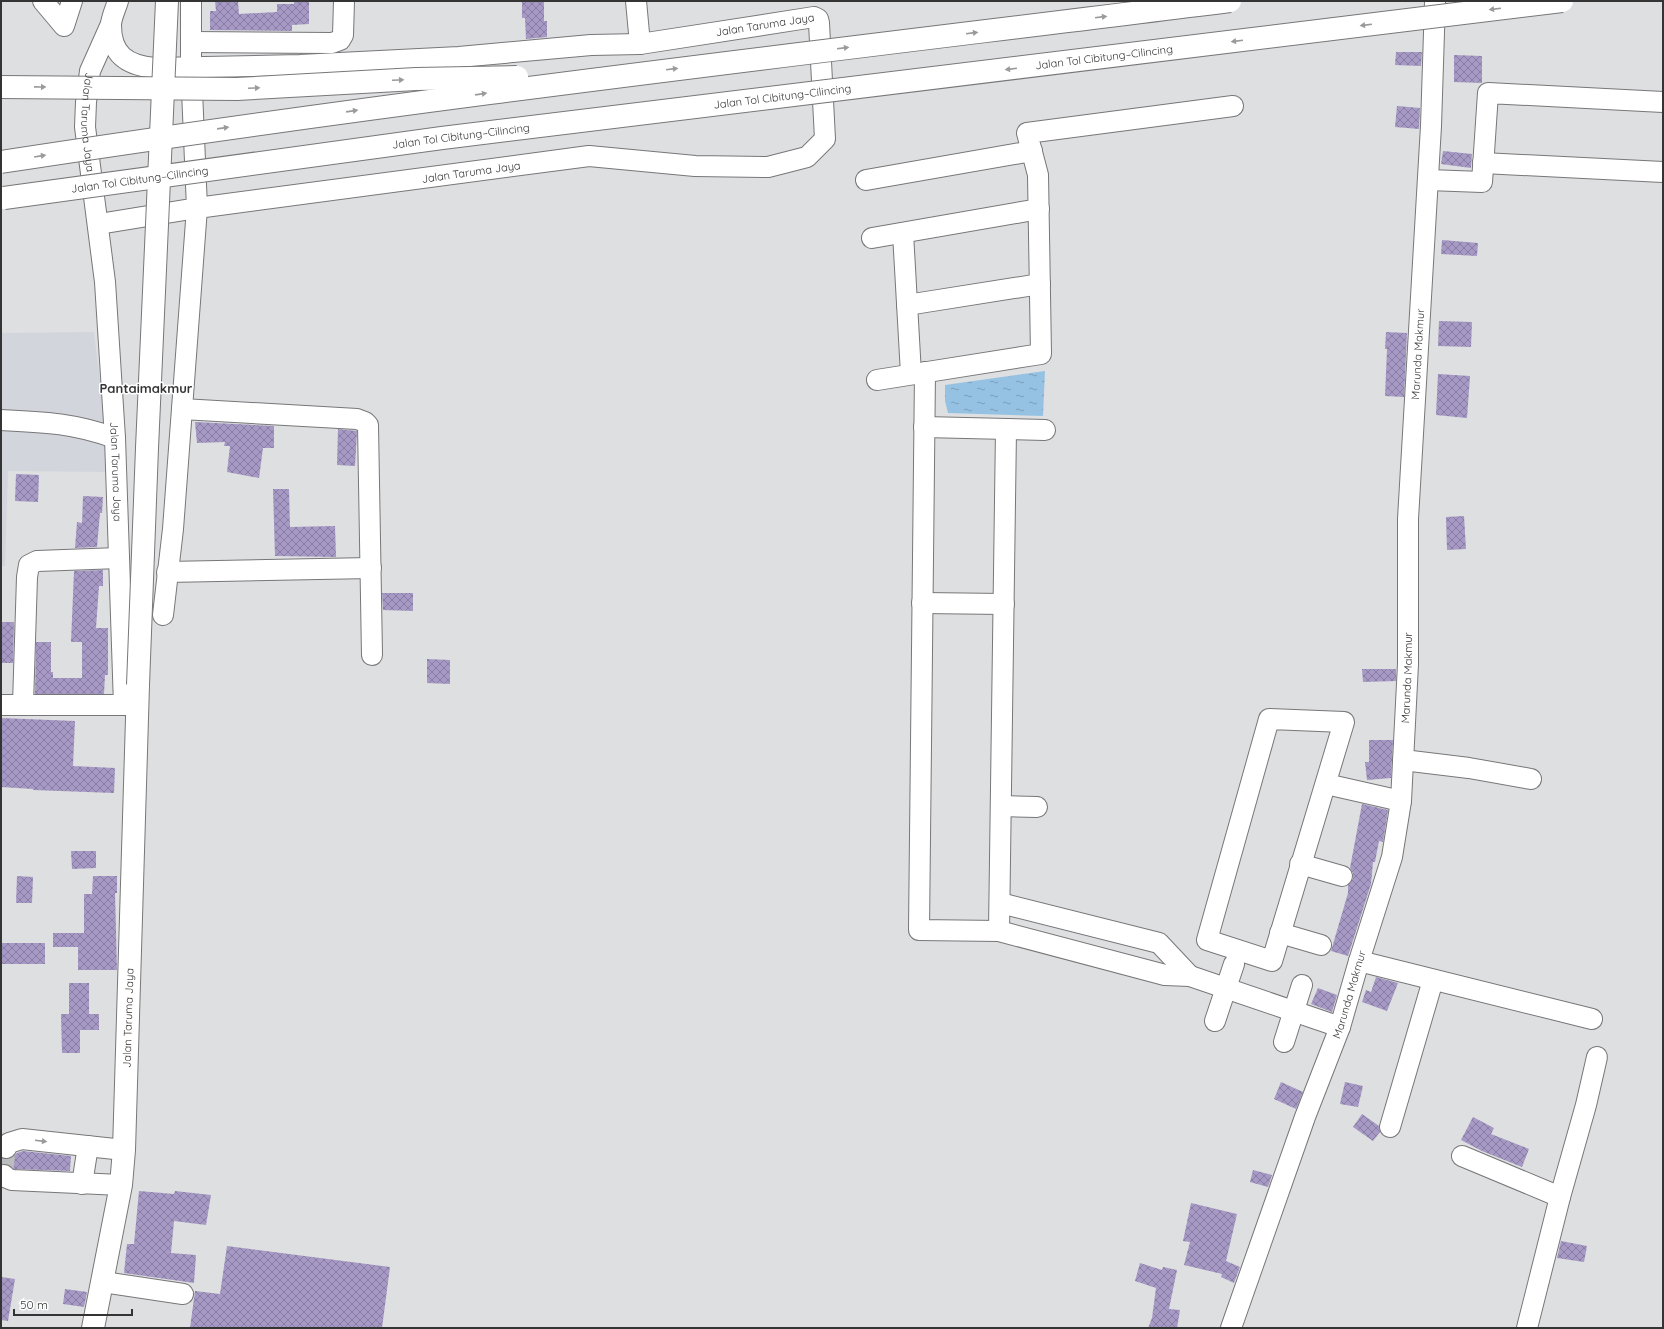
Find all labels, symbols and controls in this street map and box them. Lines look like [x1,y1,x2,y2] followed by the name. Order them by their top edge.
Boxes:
[1489,6,1501,12] one-way arrow
[714,10,815,39] street label: Jalan Taruma Jaya
[1095,14,1107,20] one-way arrow
[1360,22,1372,28] one-way arrow
[966,30,978,36] one-way arrow
[1231,38,1243,44] one-way arrow
[1034,42,1174,72] street label: Jalan Tol Cibitung–Cilincing
[837,45,849,51] one-way arrow
[666,66,678,72] one-way arrow
[1005,66,1017,73] one-way arrow
[78,72,98,173] street label: Jalan Taruma Jaya
[392,77,404,84] one-way arrow
[713,81,852,112] street label: Jalan Tol Cibitung–Cilincing
[34,84,47,90] one-way arrow
[248,85,260,92] one-way arrow
[475,91,487,97] one-way arrow
[346,108,358,114] one-way arrow
[391,120,530,152] street label: Jalan Tol Cibitung–Cilincing
[217,125,229,131] one-way arrow
[33,153,46,159] one-way arrow
[421,158,521,186] street label: Jalan Taruma Jaya
[70,163,209,196] street label: Jalan Tol Cibitung–Cilincing
[1408,307,1427,400] street label: Marunda Makmur
[99,380,193,396] district label: Pantaimakmur
[107,421,125,522] street label: Jalan Taruma Jaya
[1398,631,1415,724] street label: Marunda Makmur
[1329,948,1369,1041] street label: Marunda Makmur
[119,968,136,1068] street label: Jalan Taruma Jaya
[35,1138,47,1144] one-way arrow
[14,1291,132,1317] scale bar
[20,1297,48,1312] text: 50 m

